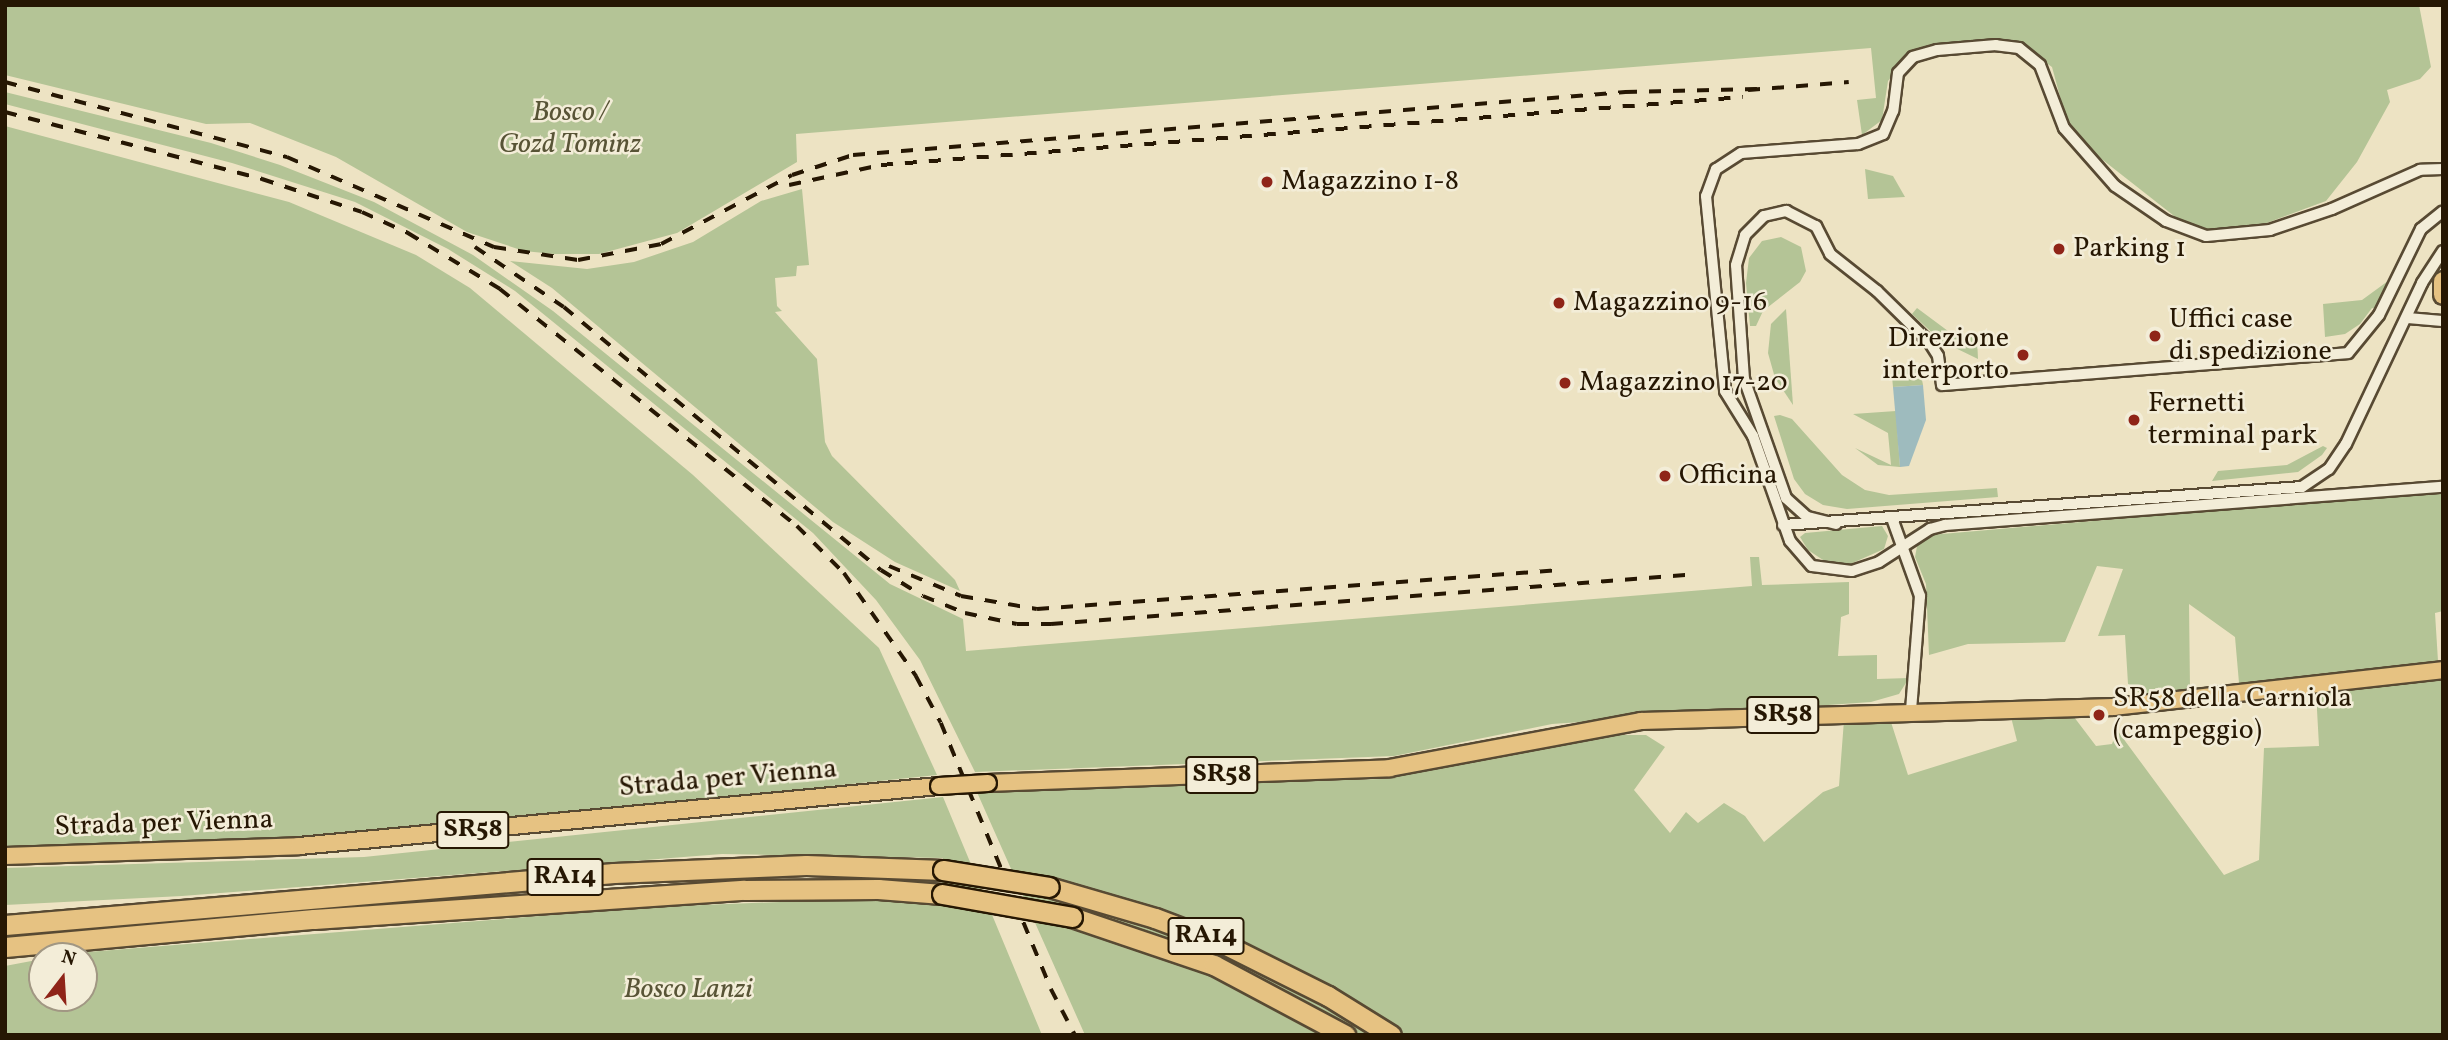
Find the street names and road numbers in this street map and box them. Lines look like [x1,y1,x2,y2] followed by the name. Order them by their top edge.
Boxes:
[1746,692,1820,737] road number: SR58
[1185,752,1259,797] road number: SR58
[617,753,839,805] street label: Strada per Vienna
[54,803,274,845] street label: Strada per Vienna
[436,808,510,852] road number: SR58
[526,855,604,900] road number: RA14
[1168,914,1244,959] road number: RA14

